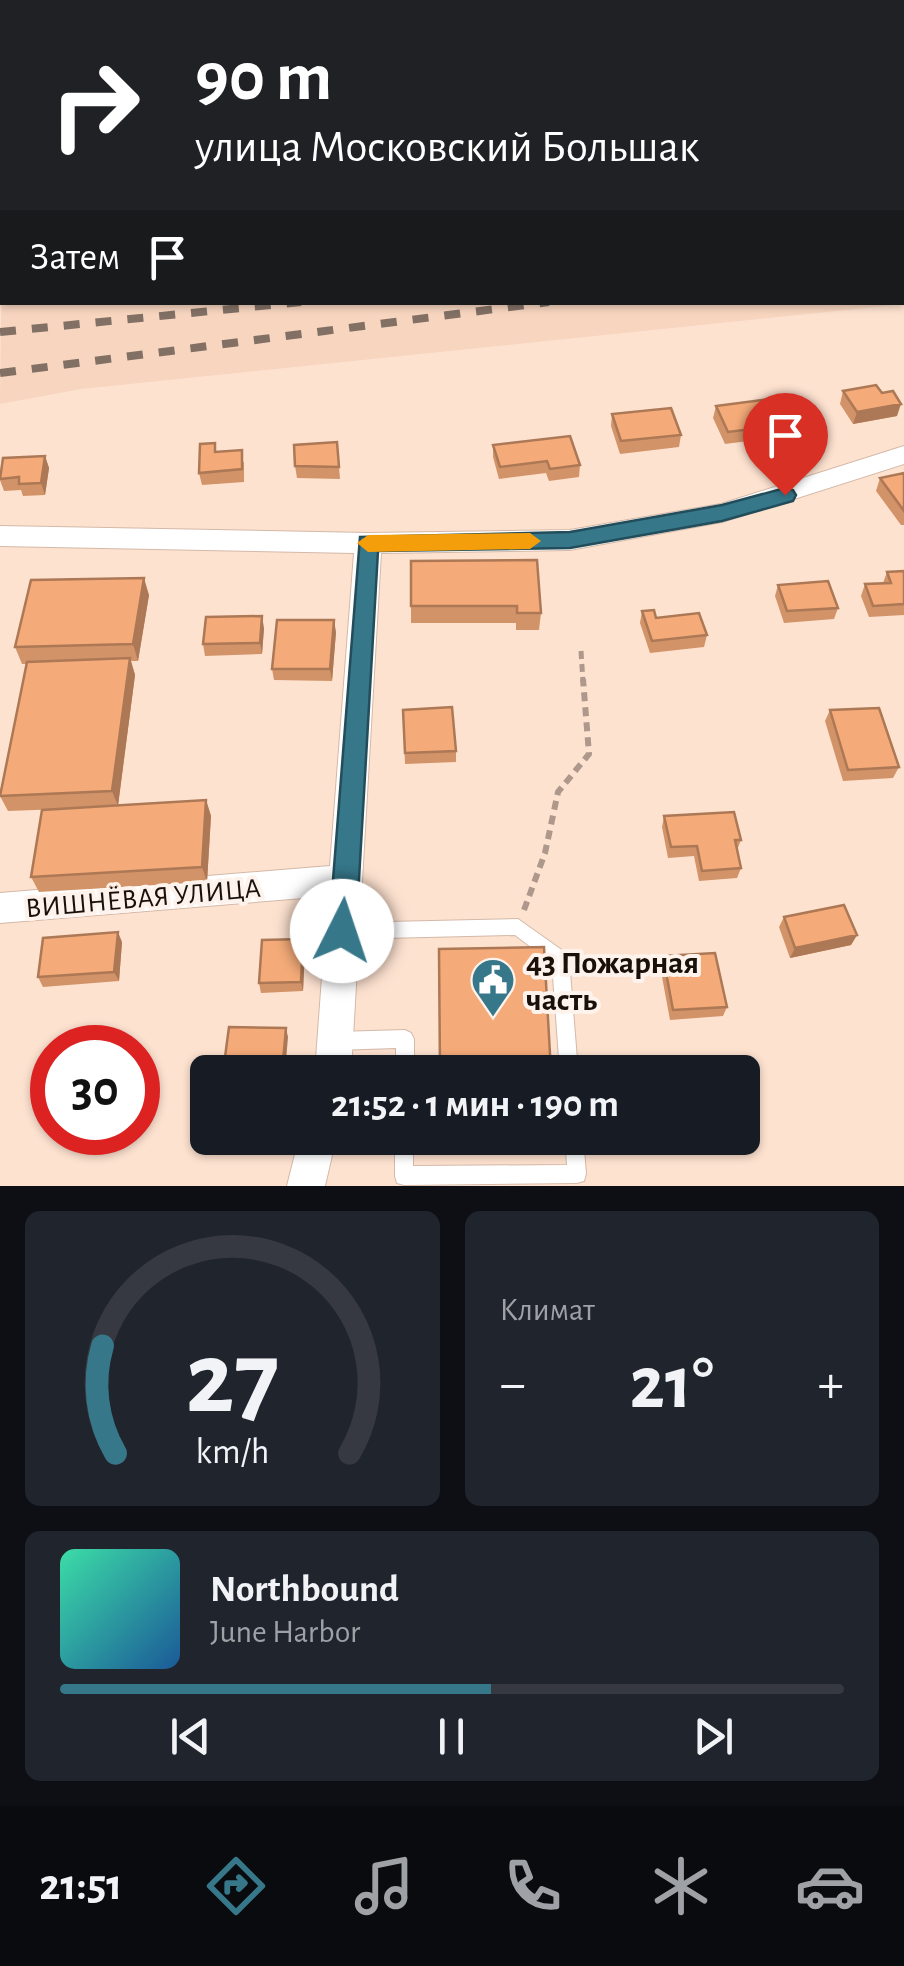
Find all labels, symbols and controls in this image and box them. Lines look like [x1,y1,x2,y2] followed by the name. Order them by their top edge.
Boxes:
[30,40,160,170] icon: right
[195,43,332,113] text: 90 m
[195,125,699,170] text: улица Московский Большак
[140,230,195,285] icon: arrive
[30,239,120,277] text: Затем
[743,393,828,496] pin
[758,408,813,463] icon: arrive
[24,873,262,923] street label: ВИШНЁВАЯ УЛИЦА
[290,879,394,983] position arrow
[526,947,699,1016] place label: 43 Пожарная часть
[470,957,516,1018] public building icon: 43 Пожарная часть
[30,1025,160,1155] speed limit sign: 30
[331,1086,619,1124] text: 21:52 · 1 мин · 190 m
[500,1294,595,1326] text: Климат
[185,1328,279,1432] text: 27
[630,1347,714,1422] text: 21°
[500,1357,526,1412] text: −
[818,1357,844,1412] text: +
[195,1434,269,1470] text: km/h
[210,1571,399,1609] text: Northbound
[210,1616,360,1648] text: June Harbor
[163,1709,218,1764] icon: previous
[424,1709,479,1764] icon: pause
[686,1709,741,1764] icon: next
[201,1851,271,1921] icon: directions
[349,1851,419,1921] icon: music
[498,1851,568,1921] icon: phone
[646,1851,716,1921] icon: climate
[795,1851,865,1921] icon: car
[39,1863,123,1908] text: 21:51

